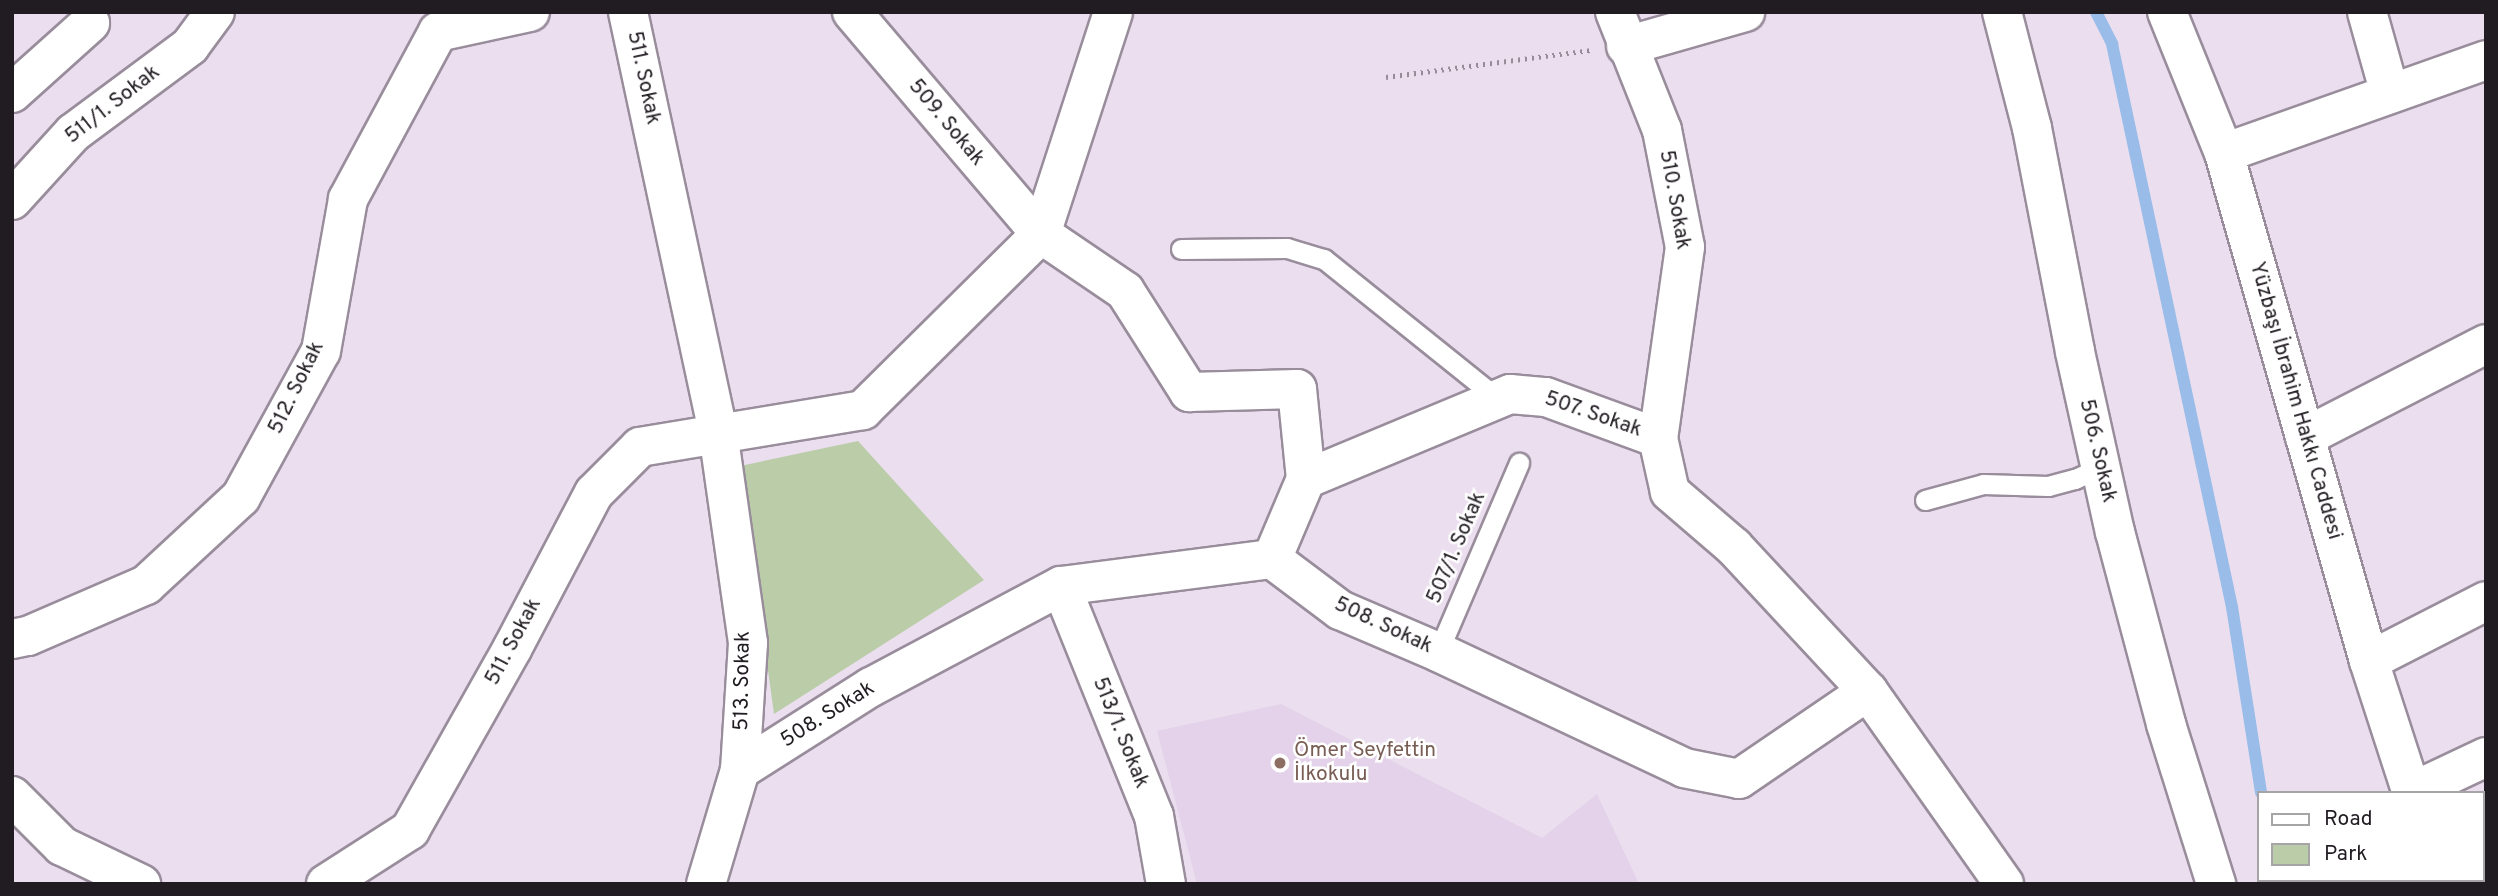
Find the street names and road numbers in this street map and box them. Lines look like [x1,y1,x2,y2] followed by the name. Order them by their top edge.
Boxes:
[621,29,665,127] street label: 511. Sokak
[61,60,165,150] street label: 511/1. Sokak
[902,75,990,171] street label: 509. Sokak
[1653,148,1695,252] street label: 510. Sokak
[2243,259,2347,543] street label: Yüzbaşı İbrahim Hakkı Caddesi
[264,337,330,439] street label: 512. Sokak
[1541,387,1645,443] street label: 507. Sokak
[2073,397,2121,505] street label: 506. Sokak
[1422,488,1492,608] street label: 507/1. Sokak
[1330,592,1436,660] street label: 508. Sokak
[481,594,547,690] street label: 511. Sokak
[730,631,756,731] street label: 513. Sokak
[1086,674,1154,792] street label: 513/1. Sokak
[777,676,879,754] street label: 508. Sokak

